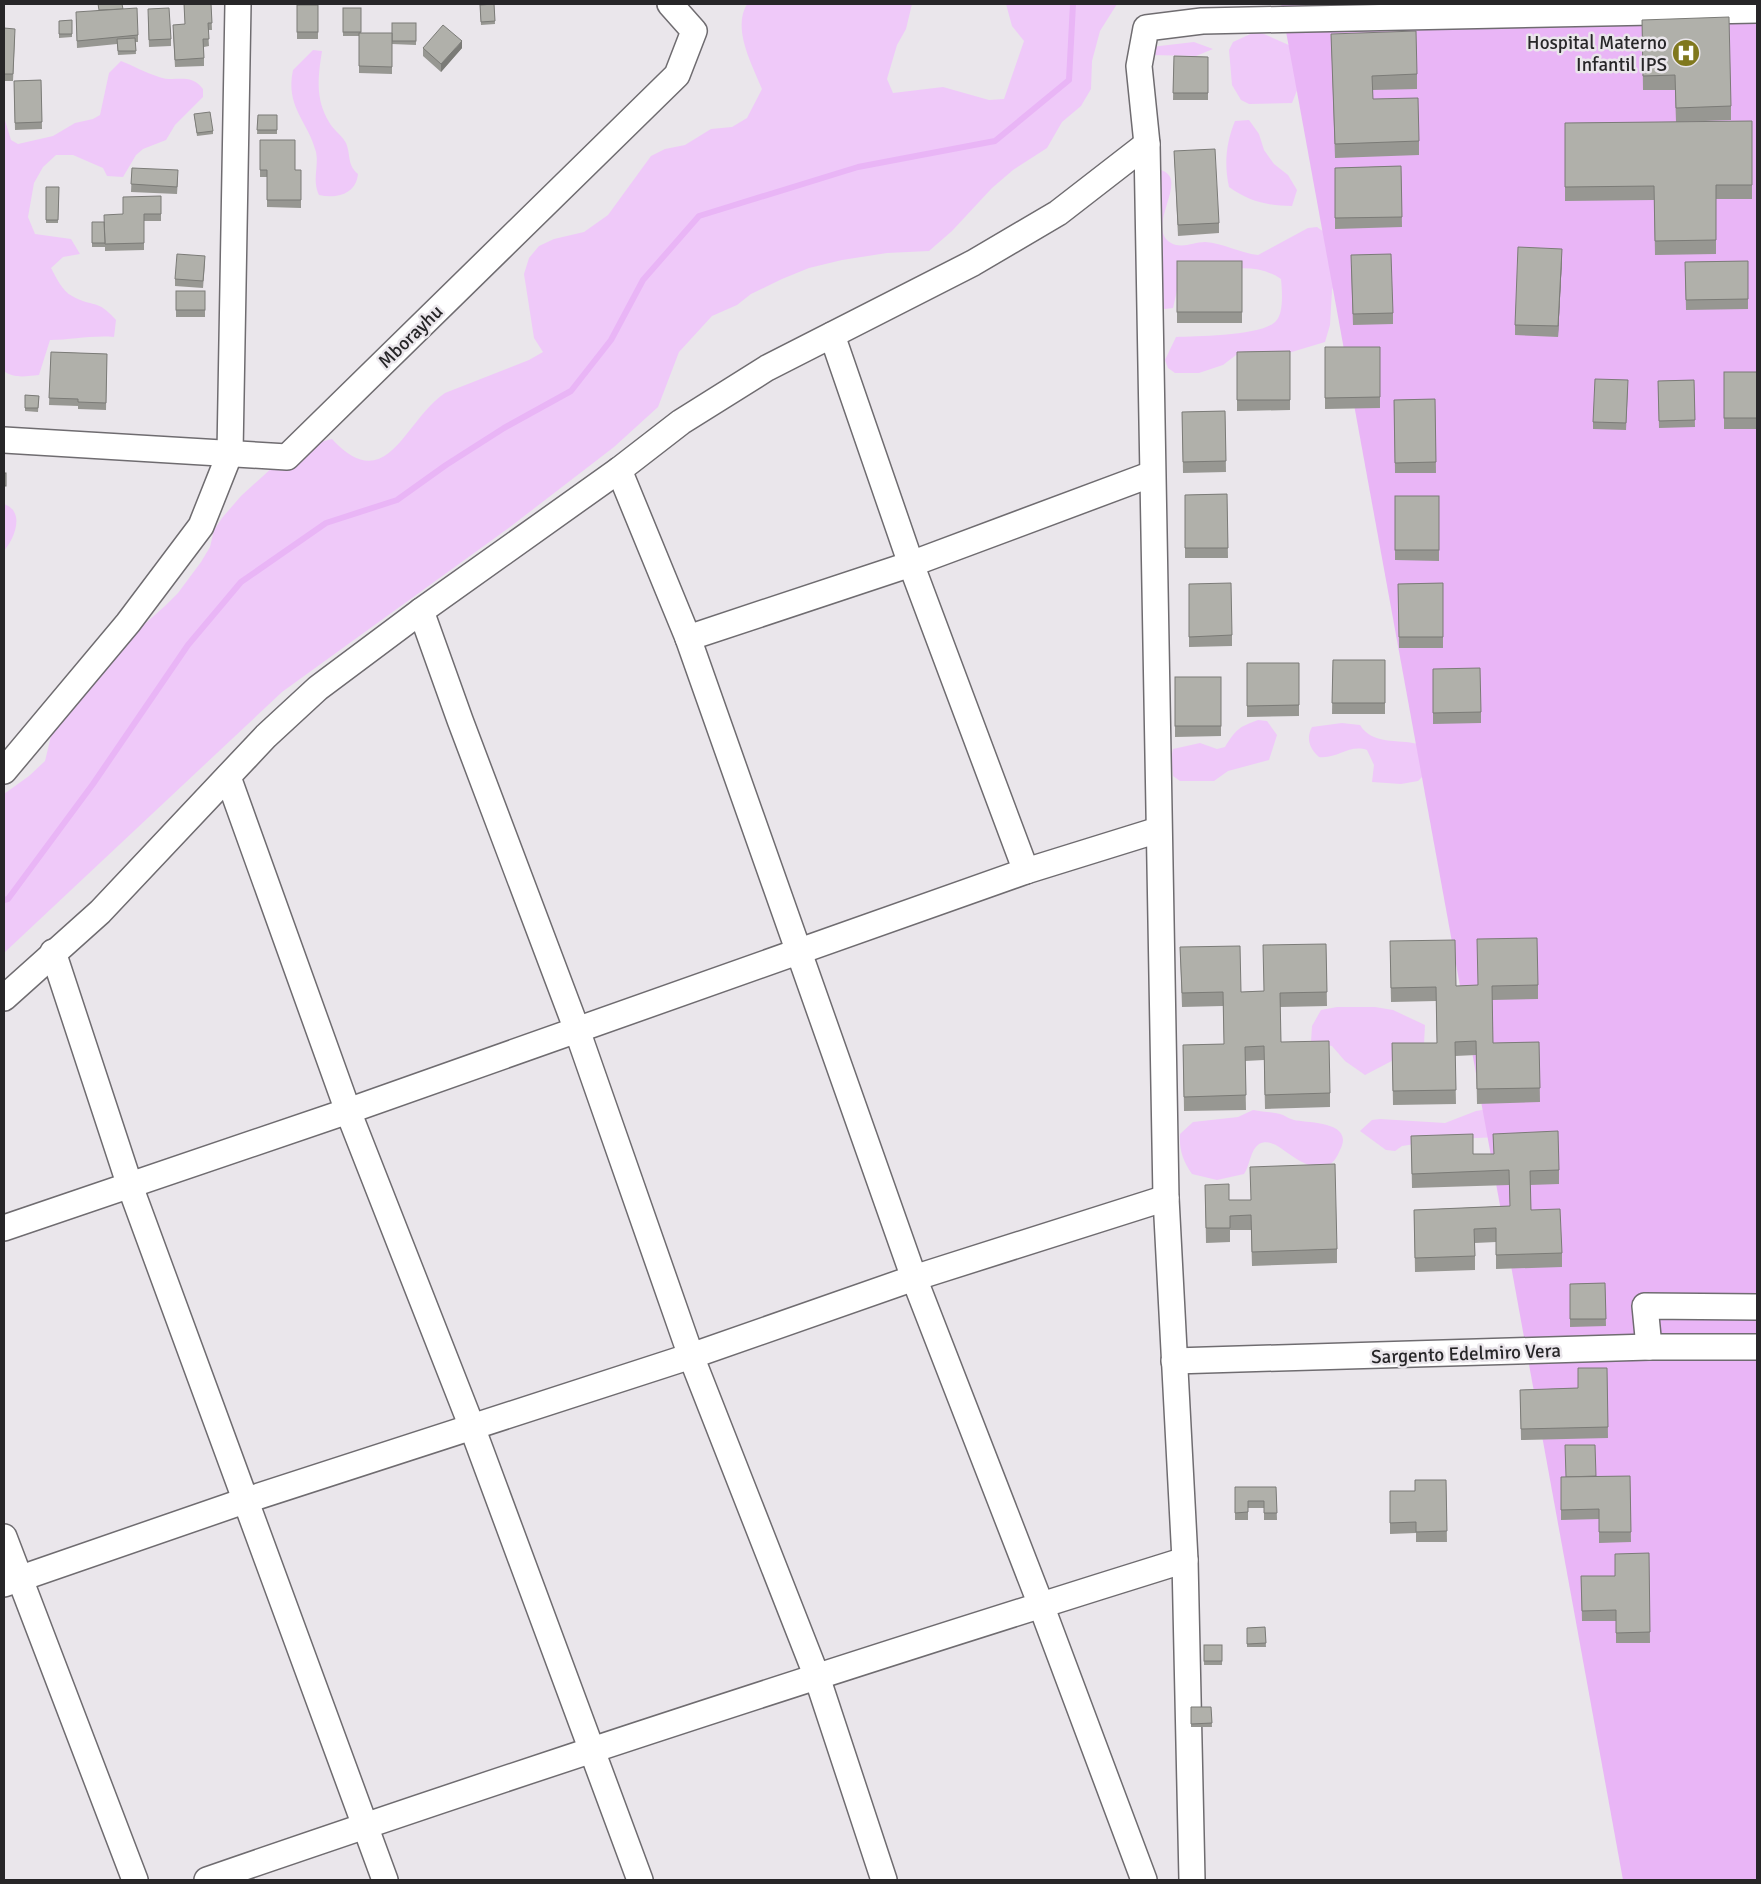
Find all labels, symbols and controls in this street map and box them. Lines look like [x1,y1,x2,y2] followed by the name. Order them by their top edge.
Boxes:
[1527,31,1667,77] place label: Hospital Materno Infantil IPS
[1671,38,1701,68] hospital icon: Hospital Materno Infantil IPS
[373,300,448,374] street label: Mborayhu
[1371,1339,1561,1369] street label: Sargento Edelmiro Vera

